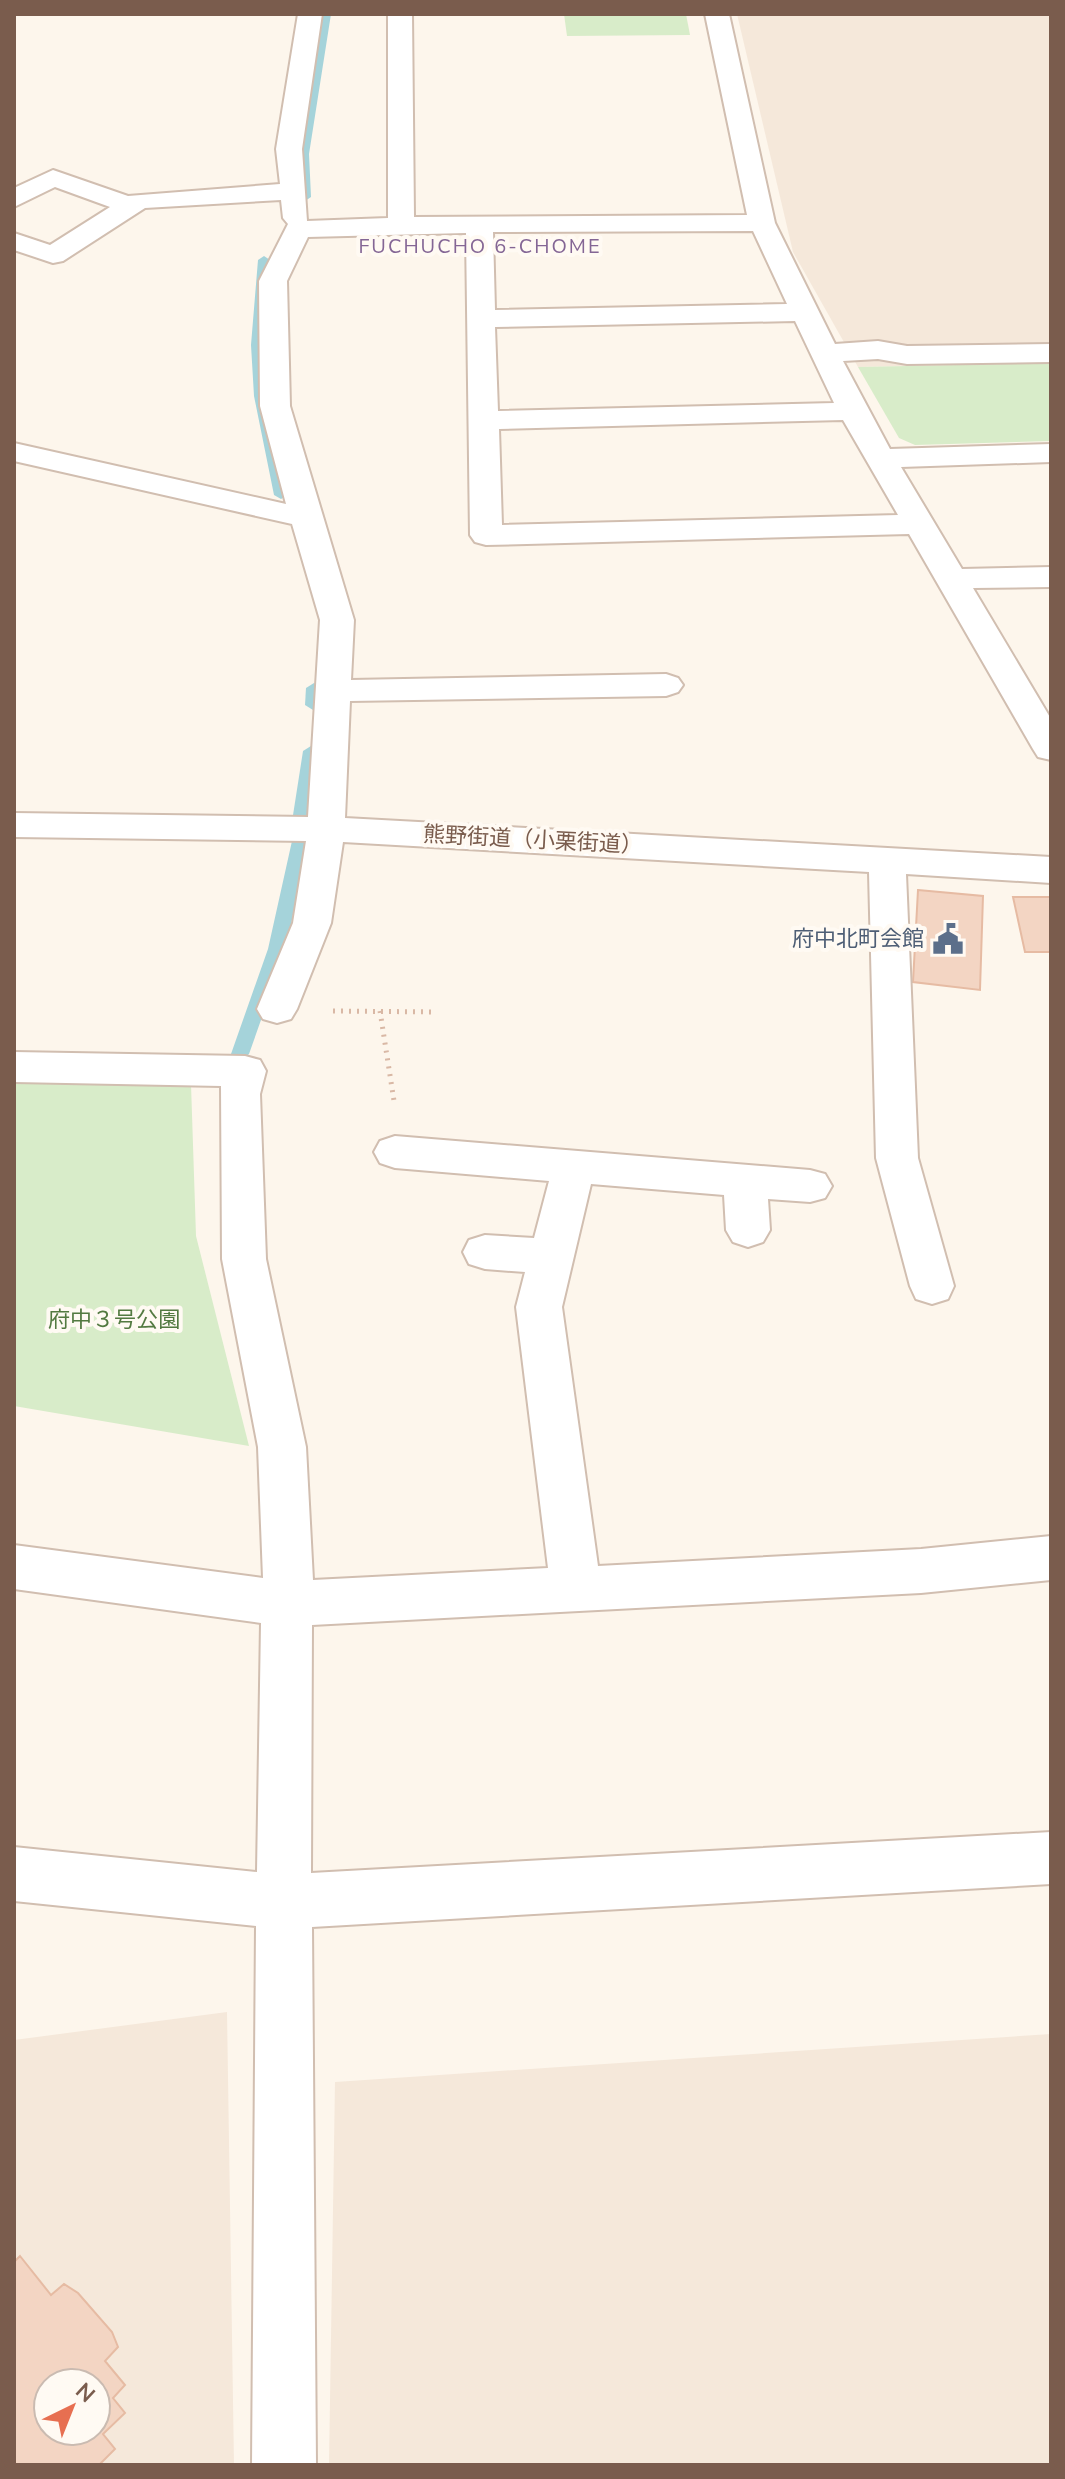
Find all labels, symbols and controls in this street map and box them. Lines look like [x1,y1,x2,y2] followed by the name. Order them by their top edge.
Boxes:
[358,233,602,260] district label: FUCHUCHO 6-CHOME
[422,819,644,861] street label: 熊野街道（小栗街道）
[931,922,965,956] public building icon: 府中北町会館
[792,924,924,954] place label: 府中北町会館
[48,1305,180,1335] park label: 府中３号公園
[32,2367,112,2447] north arrow
[69,2377,101,2410] text: N

